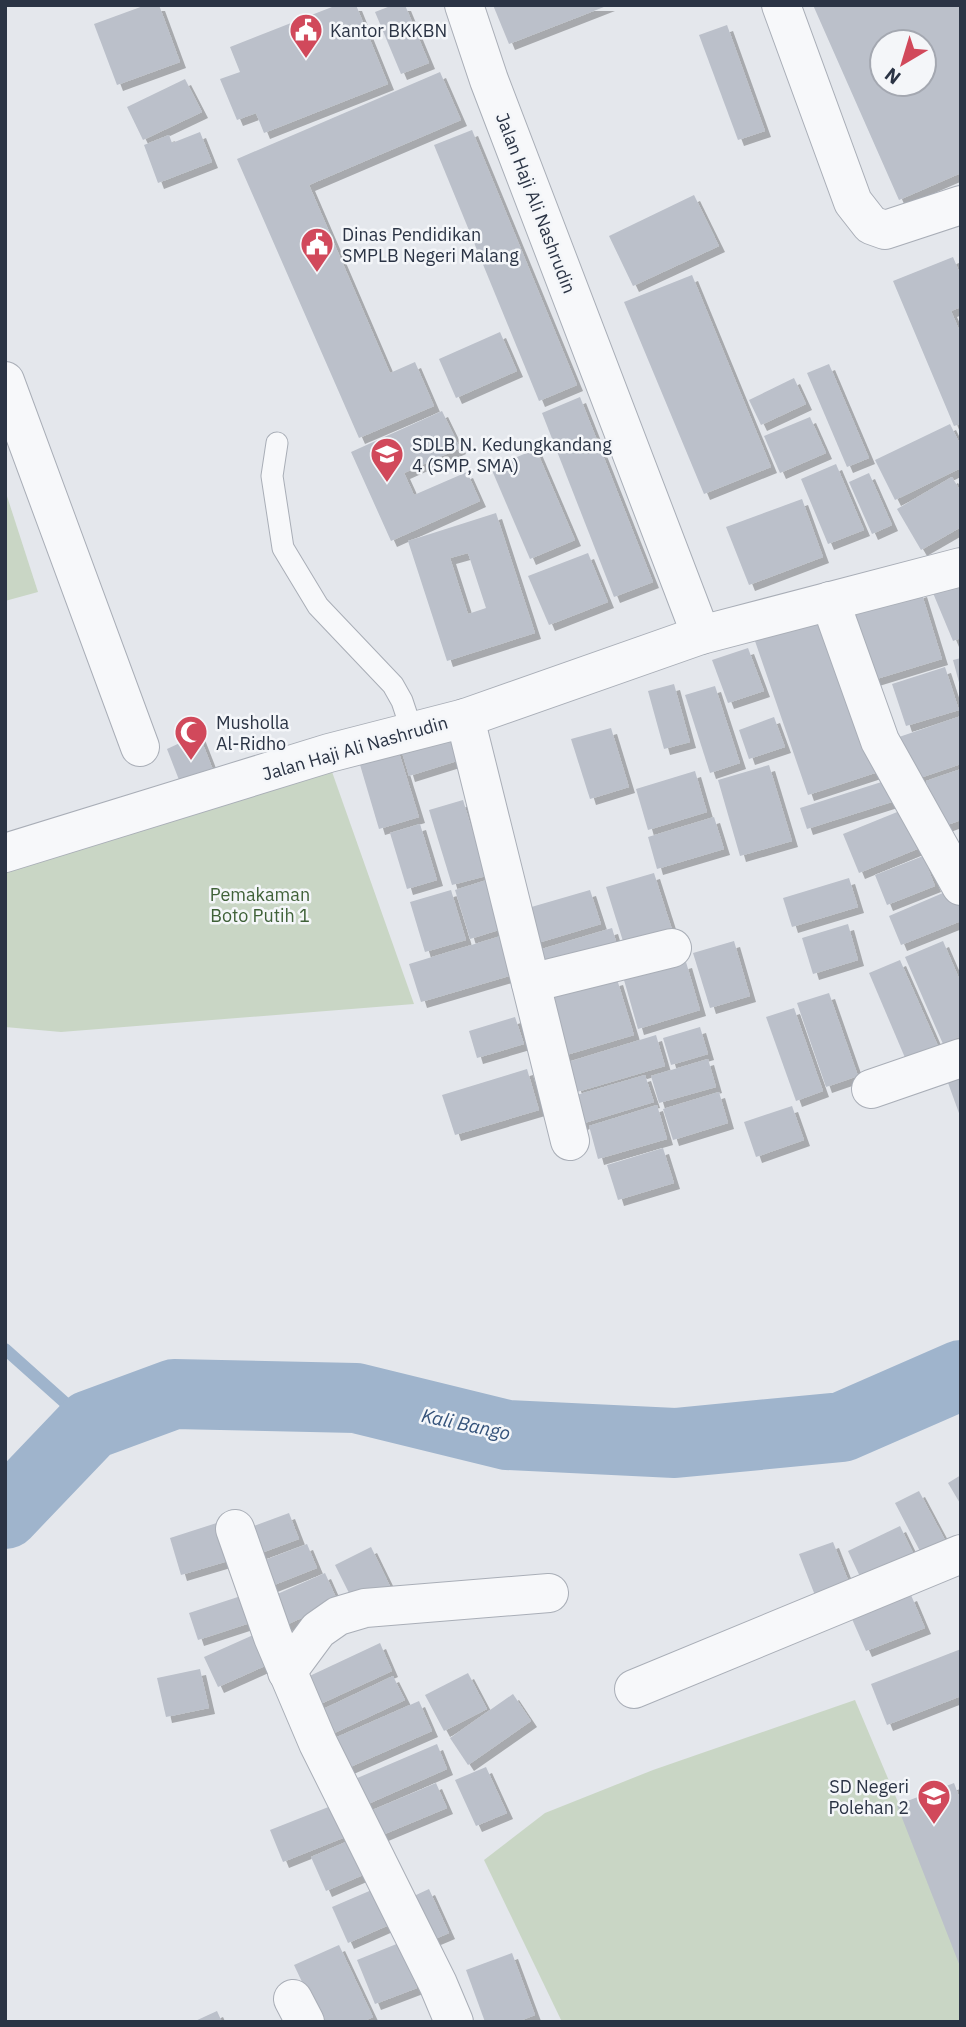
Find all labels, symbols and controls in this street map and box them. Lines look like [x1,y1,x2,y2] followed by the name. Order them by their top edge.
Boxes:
[287,11,325,60] public building icon: Kantor BKKBN
[330,19,447,42] place label: Kantor BKKBN
[868,28,938,98] north arrow
[880,63,905,90] text: N
[491,109,581,297] street label: Jalan Haji Ali Nashrudin
[342,223,519,267] place label: Dinas Pendidikan SMPLB Negeri Malang
[298,225,336,274] public building icon: Dinas Pendidikan SMPLB Negeri Malang
[412,433,612,477] place label: SDLB N. Kedungkandang 4 (SMP, SMA)
[368,435,406,484] school or university icon: SDLB N. Kedungkandang 4 (SMP, SMA)
[216,711,290,755] place label: Musholla Al-Ridho
[260,711,450,785] street label: Jalan Haji Ali Nashrudin
[172,713,210,762] mosque icon: Musholla Al-Ridho
[210,883,310,927] park label: Pemakaman Boto Putih 1
[419,1403,513,1445] water label: Kali Bango
[828,1775,909,1819] place label: SD Negeri Polehan 2
[915,1777,953,1826] school or university icon: SD Negeri Polehan 2

